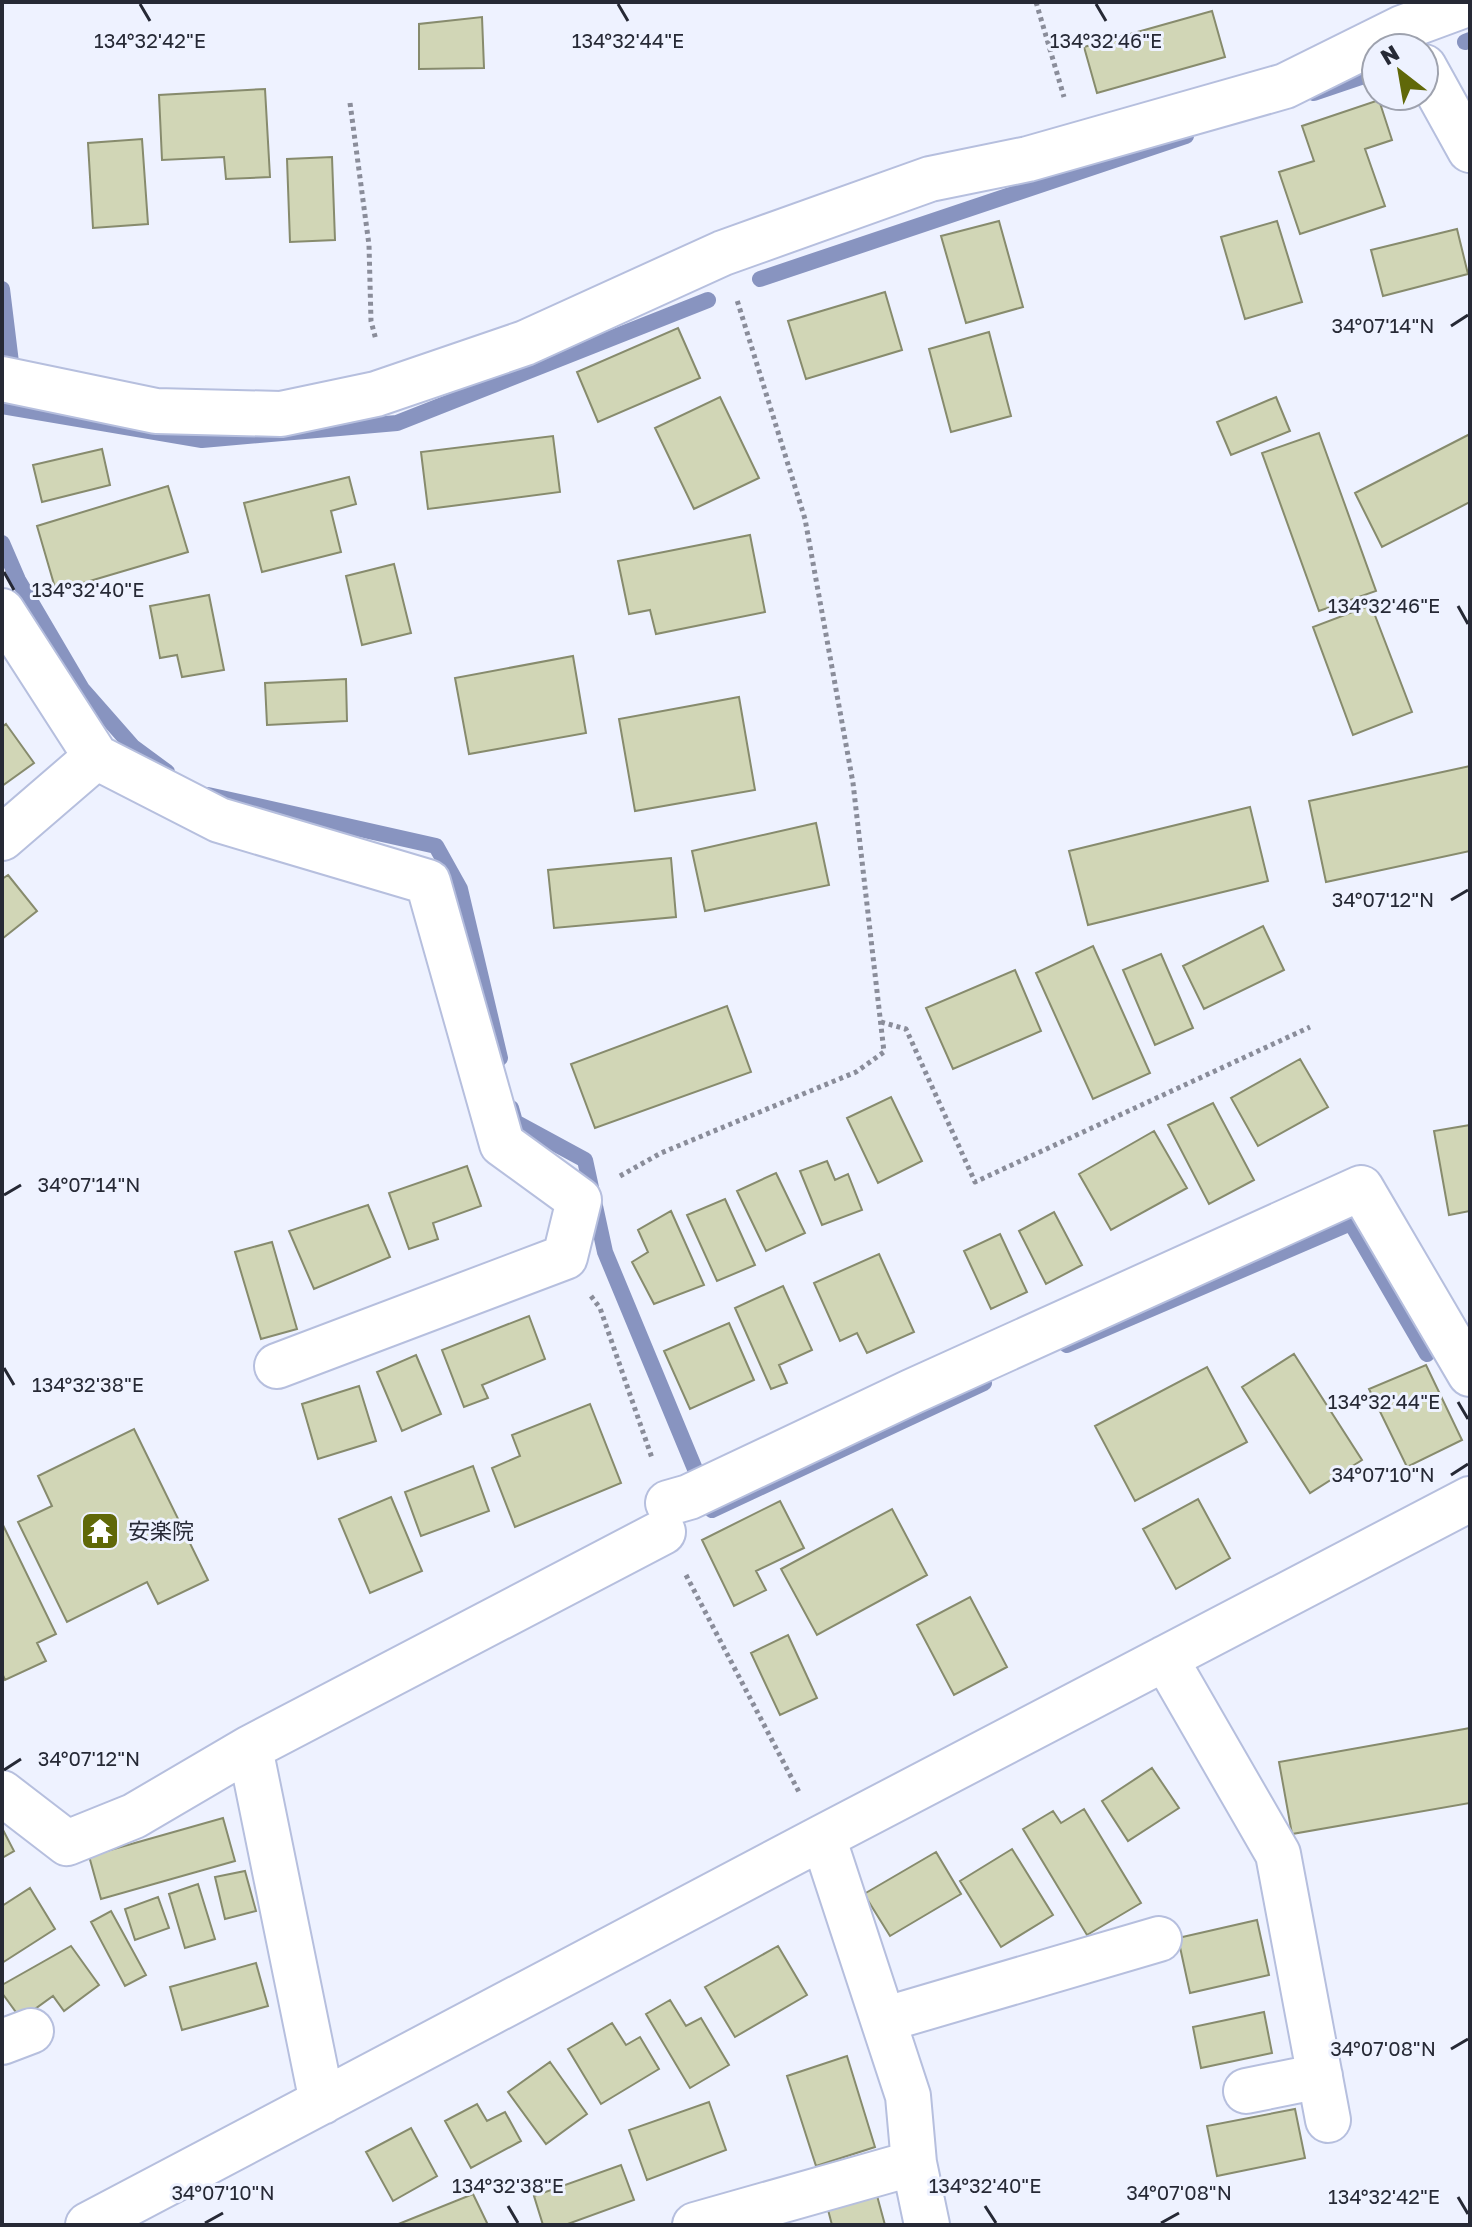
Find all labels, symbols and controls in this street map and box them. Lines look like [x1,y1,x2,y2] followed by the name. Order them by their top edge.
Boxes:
[94,28,206,52] text: 134°32'42"E
[572,28,684,52] text: 134°32'44"E
[1050,28,1162,52] text: 134°32'46"E
[1360,32,1440,112] north arrow
[1375,39,1404,70] text: N
[1332,313,1435,337] text: 34°07'14"N
[32,577,144,601] text: 134°32'40"E
[1328,593,1440,617] text: 134°32'46"E
[1332,887,1434,911] text: 34°07'12"N
[38,1172,141,1196] text: 34°07'14"N
[32,1372,144,1396] text: 134°32'38"E
[1328,1389,1440,1413] text: 134°32'44"E
[1331,1462,1435,1486] text: 34°07'10"N
[79,1510,121,1552] temple icon: 安楽院
[128,1517,194,1544] place label: 安楽院
[38,1746,140,1770] text: 34°07'12"N
[1330,2036,1436,2060] text: 34°07'08"N
[452,2173,564,2197] text: 134°32'38"E
[929,2173,1041,2197] text: 134°32'40"E
[171,2180,275,2204] text: 34°07'10"N
[1126,2180,1232,2204] text: 34°07'08"N
[1328,2184,1440,2208] text: 134°32'42"E

